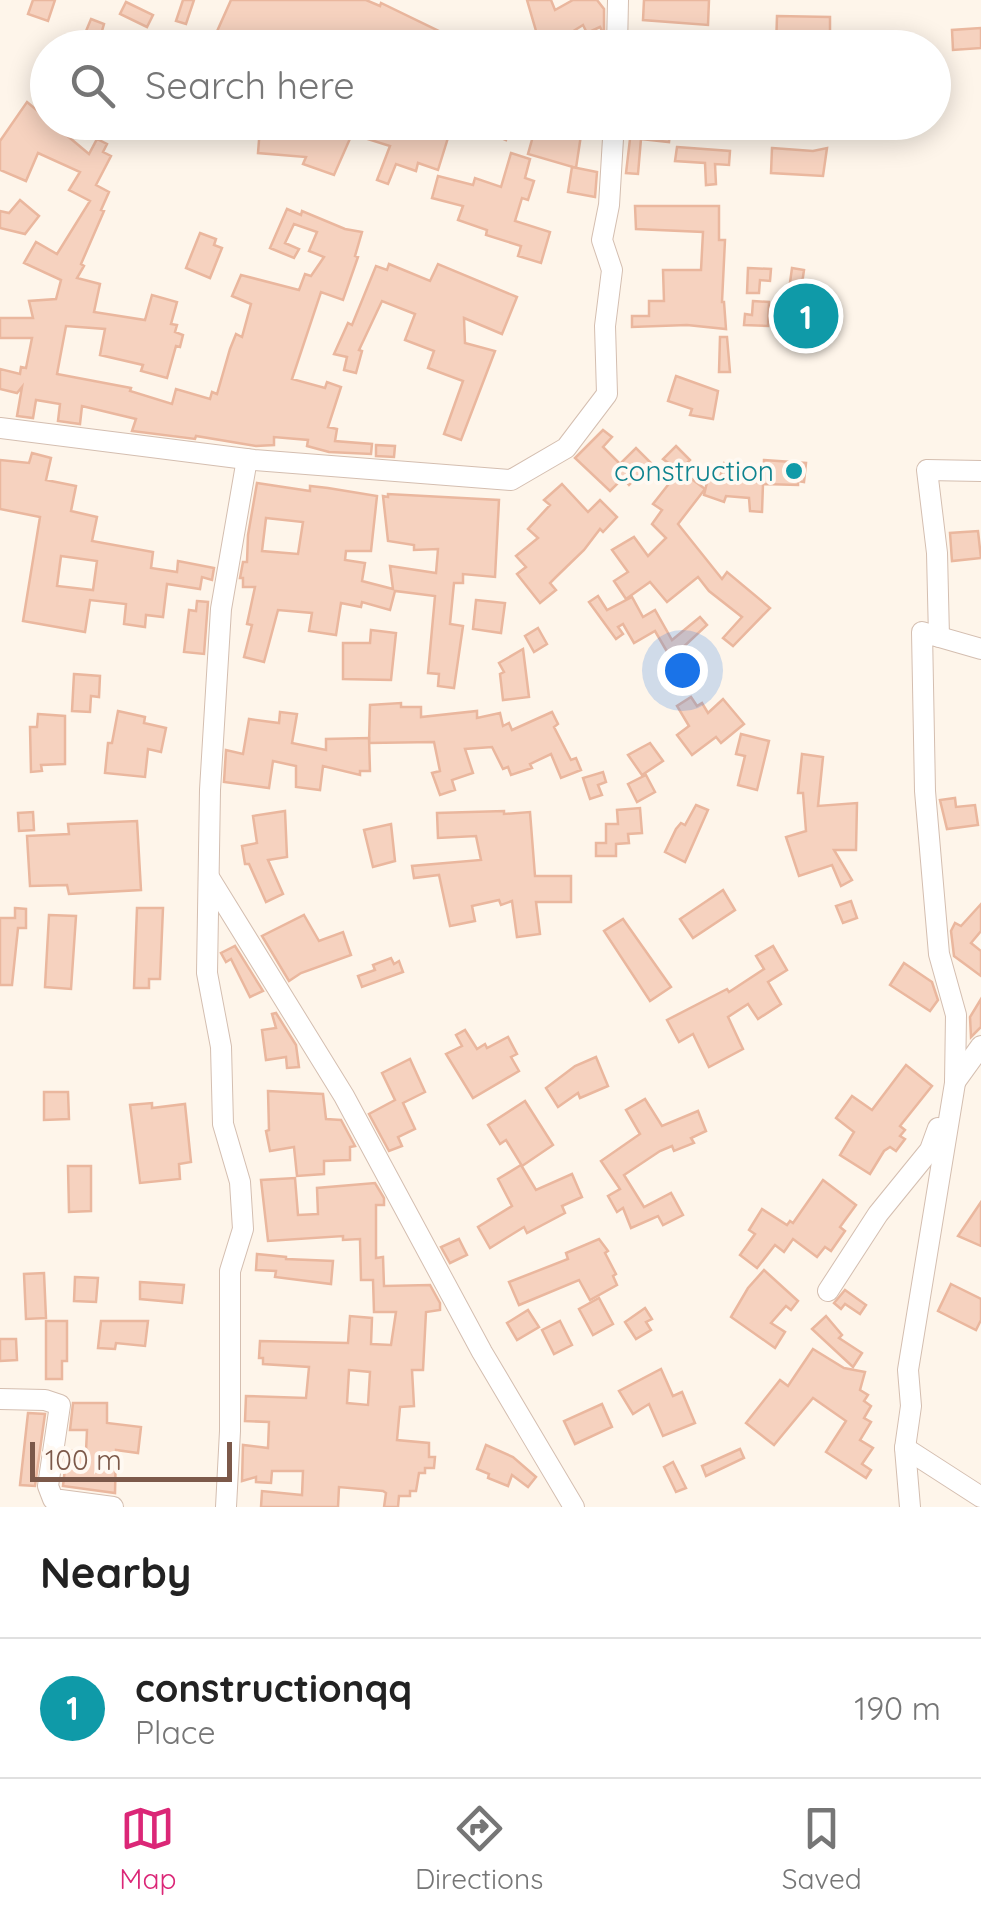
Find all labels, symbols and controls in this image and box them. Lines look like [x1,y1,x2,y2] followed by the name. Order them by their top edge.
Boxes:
[30,30,951,140] search box
[65,58,120,113] icon: search
[145,61,355,109] text: Search here
[774,278,838,354] pin: 1
[614,453,774,488] place label: construction
[783,460,805,482] marker: construction
[657,645,708,696] your location
[30,1437,232,1482] scale bar
[45,1442,122,1477] text: 100 m
[40,1546,191,1599] text: Nearby
[135,1664,412,1712] text: constructionqq
[66,1688,79,1728] text: 1
[854,1688,941,1728] text: 190 m
[135,1712,215,1752] text: Place
[119,1801,176,1896] tab: Map
[415,1801,543,1896] tab: Directions
[782,1801,862,1896] tab: Saved

